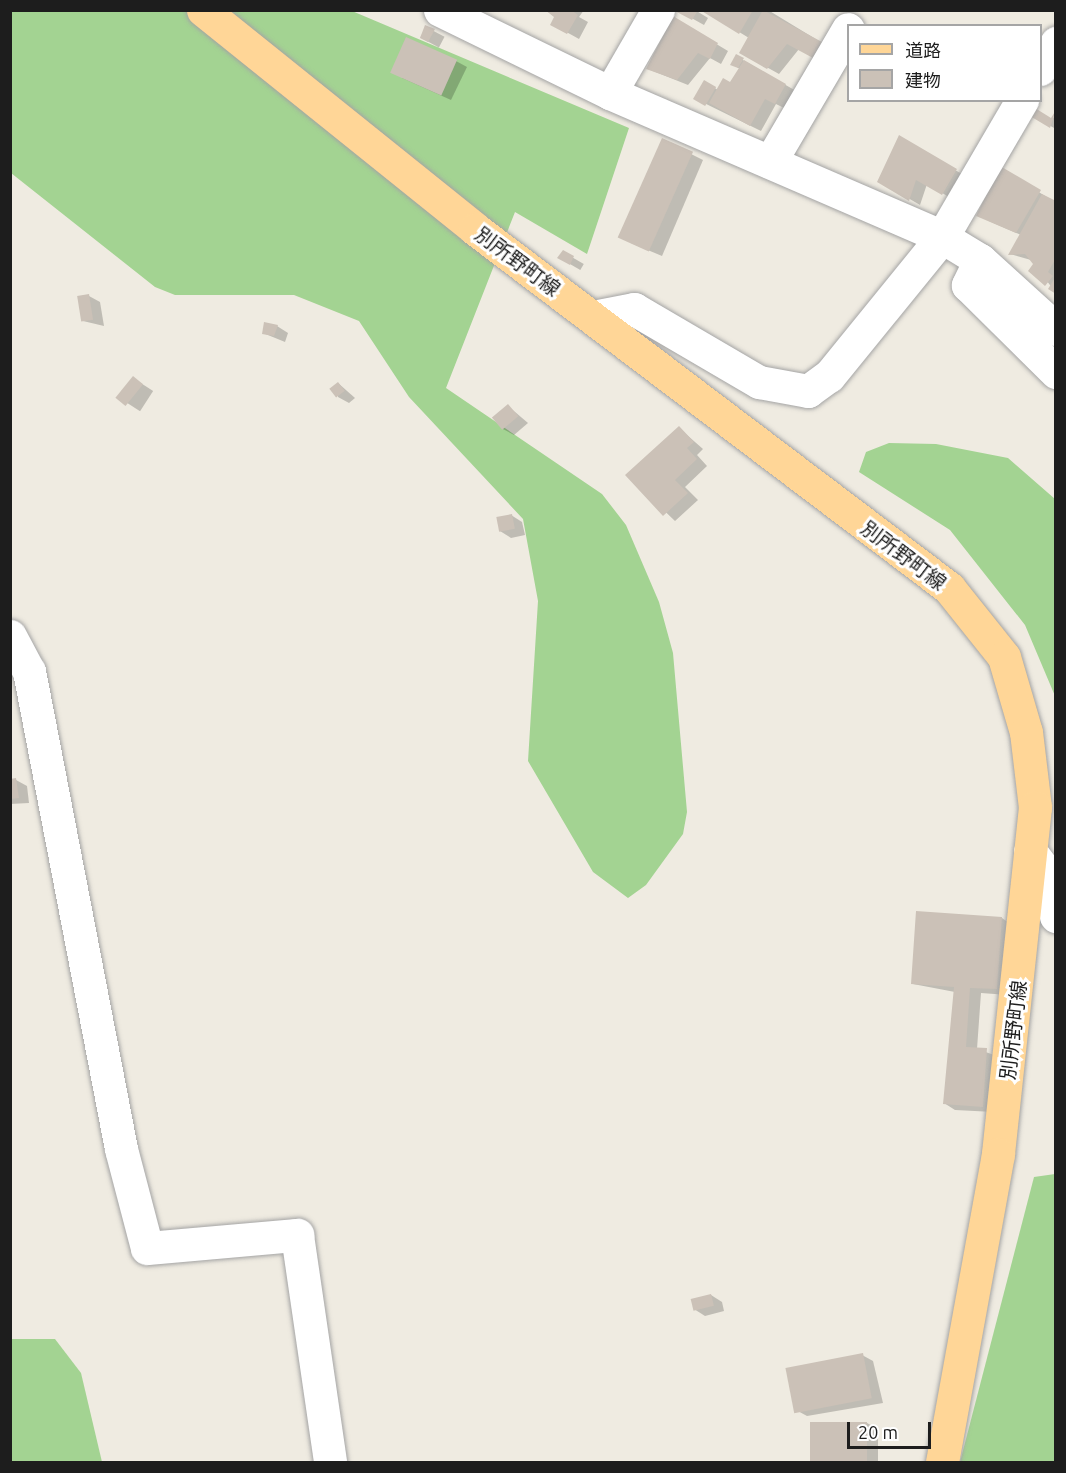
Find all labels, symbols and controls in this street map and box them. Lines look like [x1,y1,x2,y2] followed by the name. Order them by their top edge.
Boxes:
[847,24,1042,102] legend
[905,40,941,60] text: 道路
[905,70,941,90] text: 建物
[471,221,565,301] street label: 別所野町線
[857,515,951,595] street label: 別所野町線
[995,979,1031,1081] street label: 別所野町線
[850,1410,934,1448] scale bar
[858,1422,898,1442] text: 20 m

